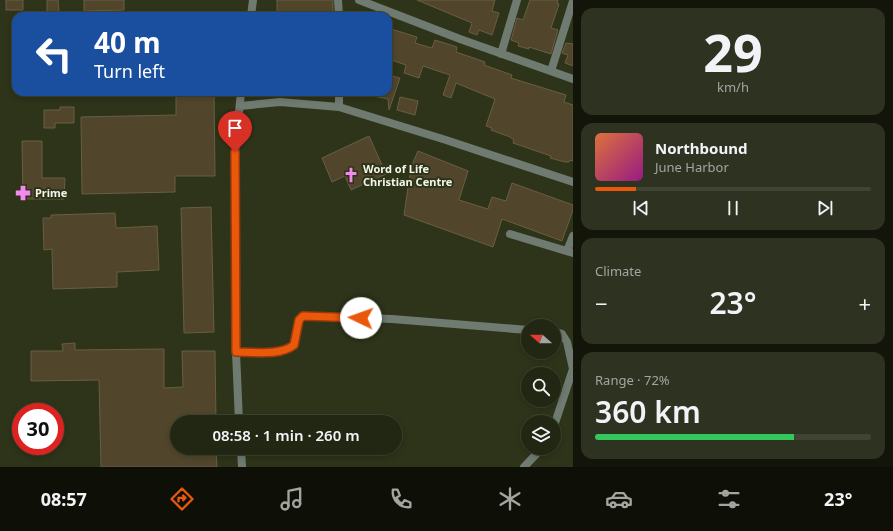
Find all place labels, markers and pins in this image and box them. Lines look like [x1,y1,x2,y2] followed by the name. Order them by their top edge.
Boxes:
[218,111,252,152] pin
[363,161,453,189] place label: Word of Life Christian Centre
[342,166,360,184] church icon: Word of Life Christian Centre
[14,184,32,202] pharmacy icon: Prime
[35,185,68,200] place label: Prime

